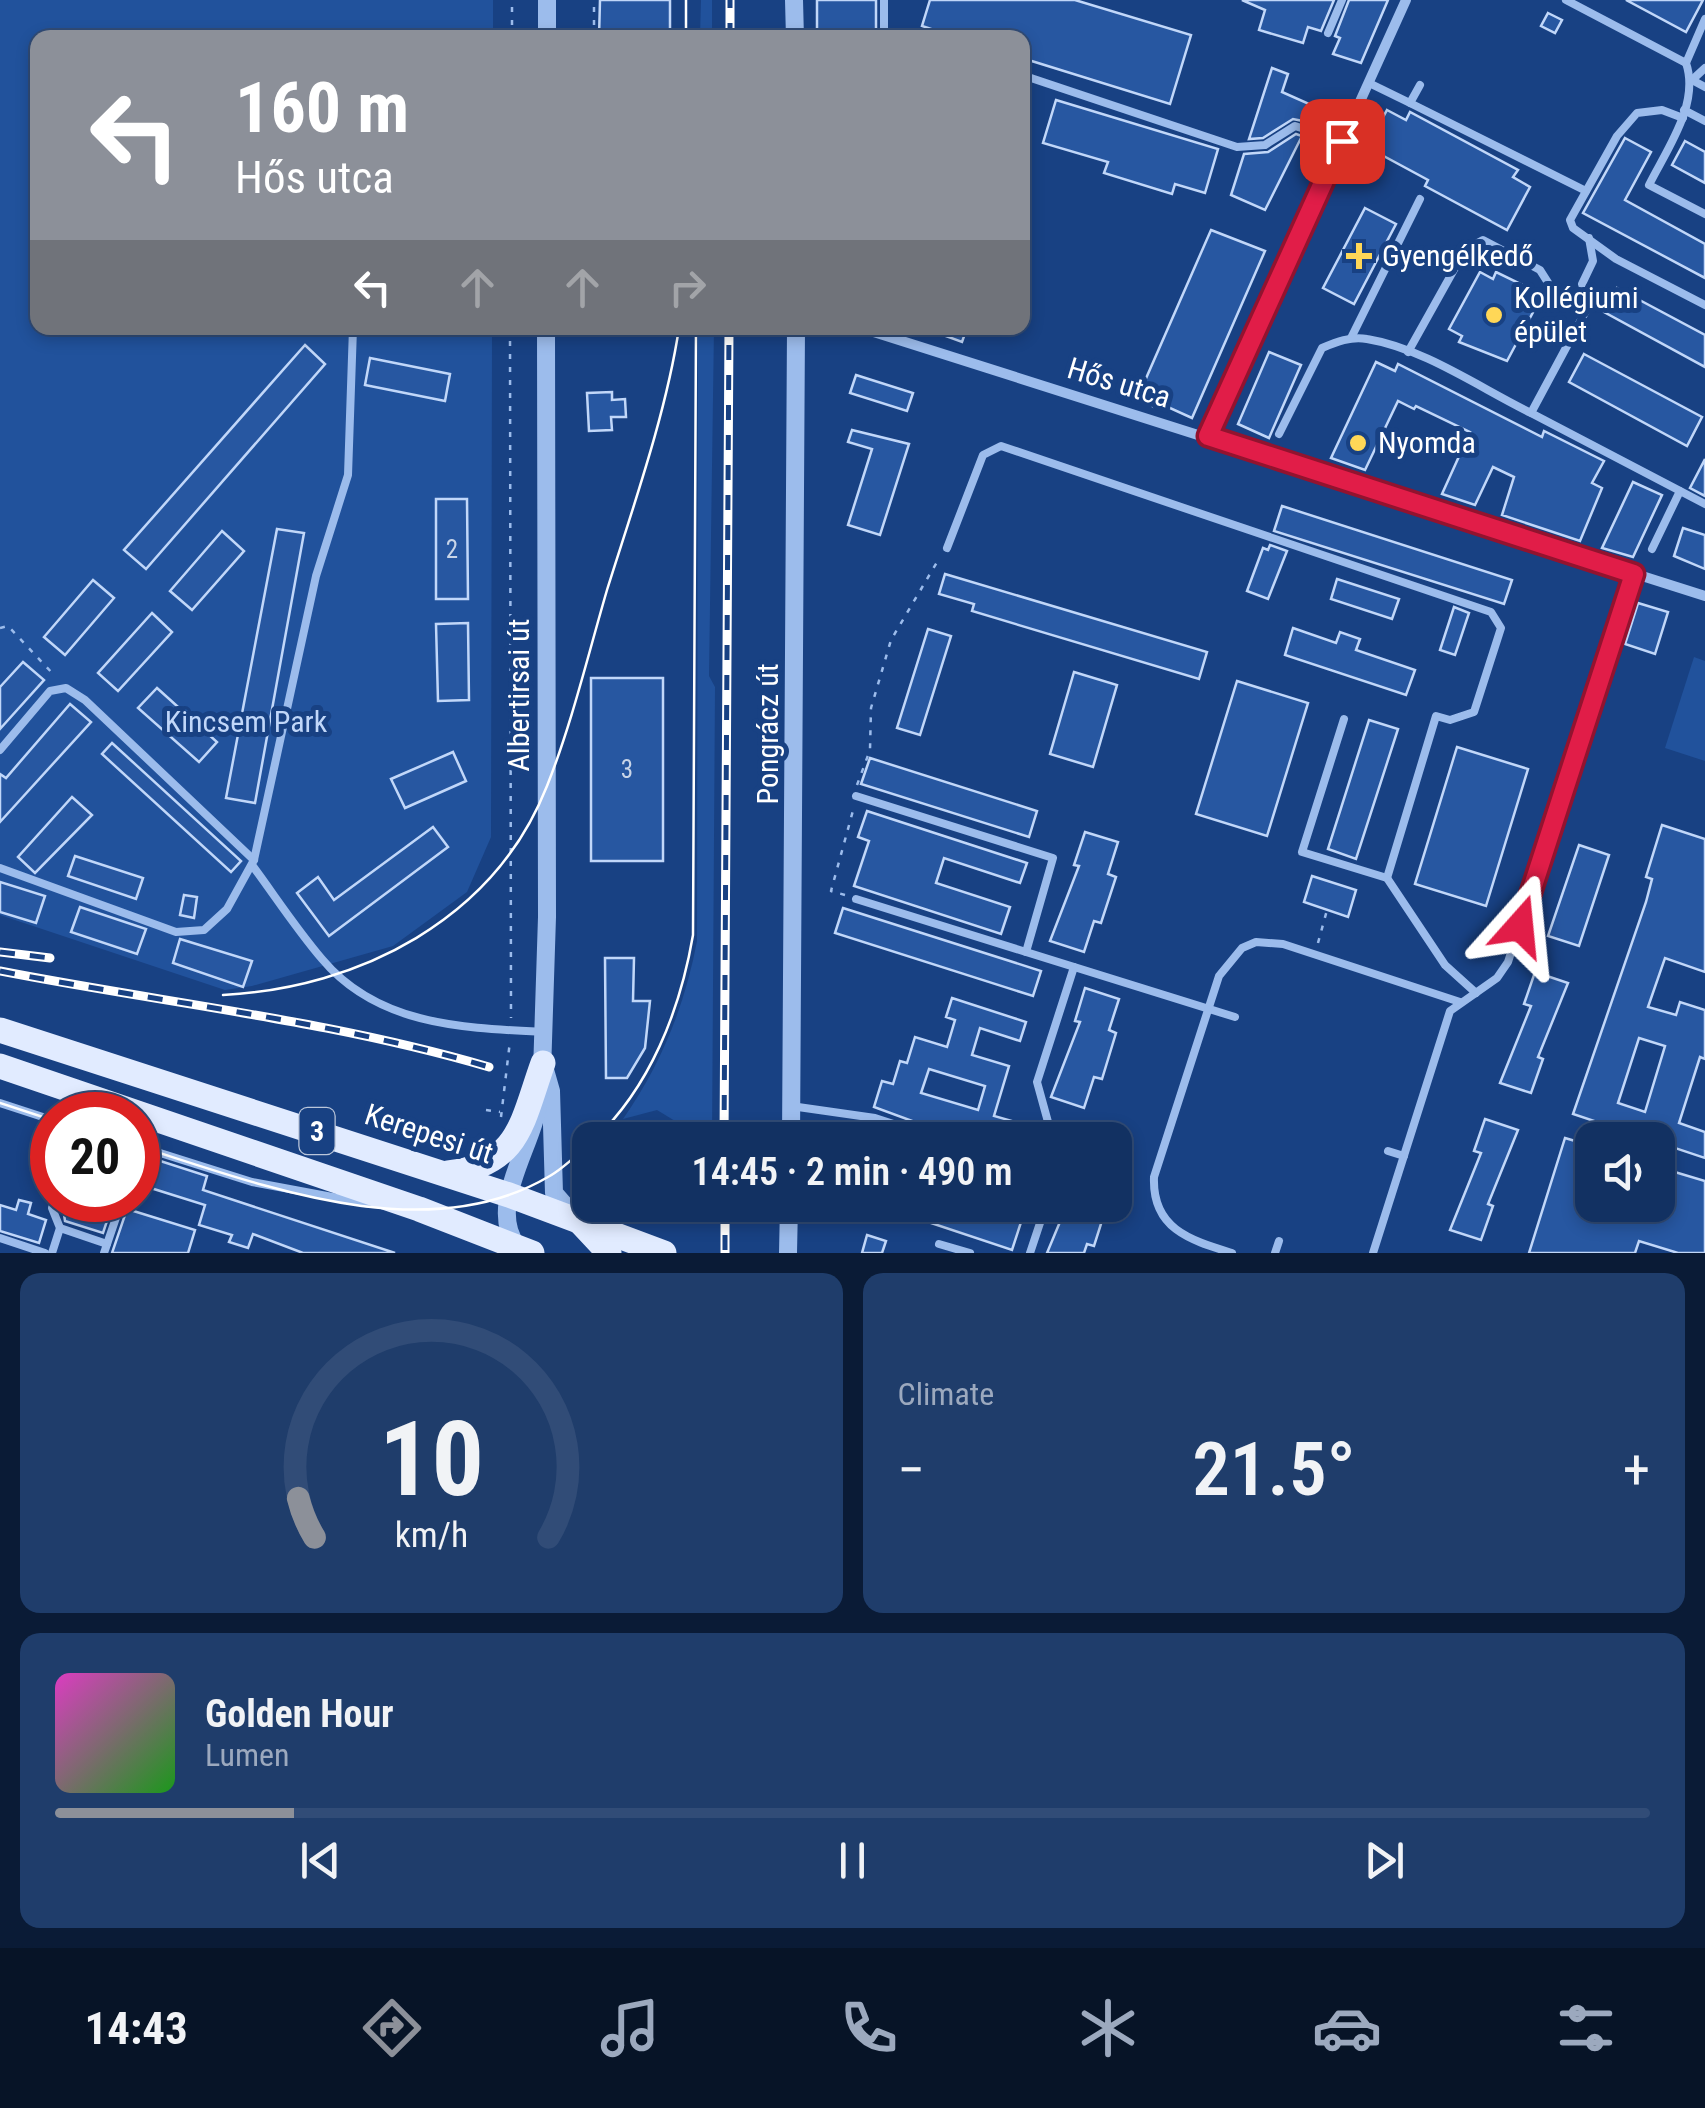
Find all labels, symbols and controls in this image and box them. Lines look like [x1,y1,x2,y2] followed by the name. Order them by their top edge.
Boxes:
[235,67,409,149] text: 160 m
[70,70,200,200] icon: left
[1300,99,1385,184] pin
[1315,114,1370,169] icon: arrive
[235,151,394,204] text: Hős utca
[1382,238,1534,273] place label: Gyengélkedő
[1346,243,1372,269] marker: Gyengélkedő
[345,260,400,315] icon: left
[450,260,505,315] icon: ahead
[555,260,610,315] icon: ahead
[660,260,715,315] icon: right
[1514,280,1639,349] place label: Kollégiumi épület
[1483,304,1505,326] marker: Kollégiumi épület
[1063,350,1175,415] street label: Hős utca
[1378,425,1476,460] place label: Nyomda
[1347,432,1369,454] marker: Nyomda
[446,535,458,564] house number: 2
[501,618,536,772] street label: Albertirsai út
[750,663,785,805] street label: Pongrácz út
[165,704,328,739] park label: Kincsem Park
[621,755,633,784] house number: 3
[1468,874,1572,978] position arrow
[30,1092,160,1222] speed limit sign: 20
[361,1096,498,1171] street label: Kerepesi út
[300,1108,334,1154] road number: 3
[1575,1122,1675,1222] map controls
[1575,1122,1675,1222] button: sound
[692,1150,1012,1194] text: 14:45 · 2 min · 490 m
[898,1375,994,1413] text: Climate
[379,1399,484,1520] text: 10
[1192,1425,1356,1513] text: 21.5°
[898,1438,925,1502] text: −
[1623,1438,1650,1502] text: +
[394,1514,468,1556] text: km/h
[205,1692,394,1736] text: Golden Hour
[205,1736,290,1774] text: Lumen
[293,1833,348,1888] icon: previous
[825,1833,880,1888] icon: pause
[1357,1833,1412,1888] icon: next
[357,1993,427,2063] icon: directions
[595,1993,665,2063] icon: music
[834,1993,904,2063] icon: phone
[1073,1993,1143,2063] icon: climate
[1312,1993,1382,2063] icon: car
[1551,1993,1621,2063] icon: filters
[84,2002,188,2055] text: 14:43

